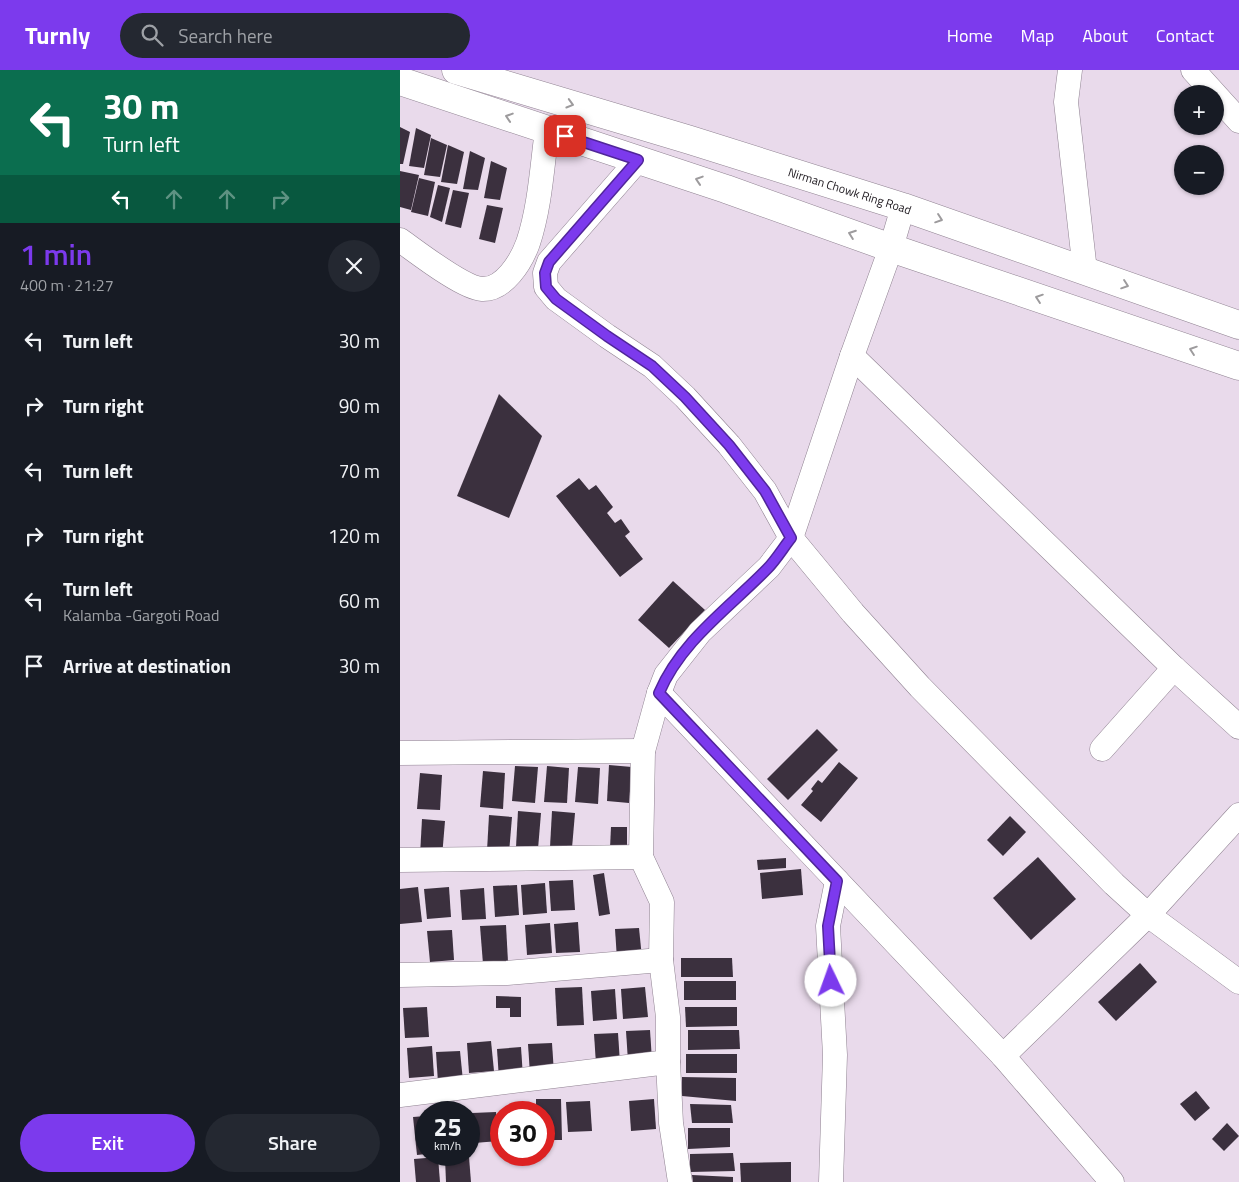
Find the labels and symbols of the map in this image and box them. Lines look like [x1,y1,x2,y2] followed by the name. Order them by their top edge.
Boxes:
[565,99,574,109] one-way arrow
[505,113,514,123] one-way arrow
[544,115,586,157] pin
[786,162,914,219] street label: Nirman Chowk Ring Road
[695,176,704,186] one-way arrow
[934,213,943,223] one-way arrow
[848,230,857,240] one-way arrow
[1120,279,1129,289] one-way arrow
[1035,293,1044,303] one-way arrow
[1189,346,1198,356] one-way arrow
[804,954,856,1006] position arrow
[490,1101,555,1166] speed limit sign: 30

